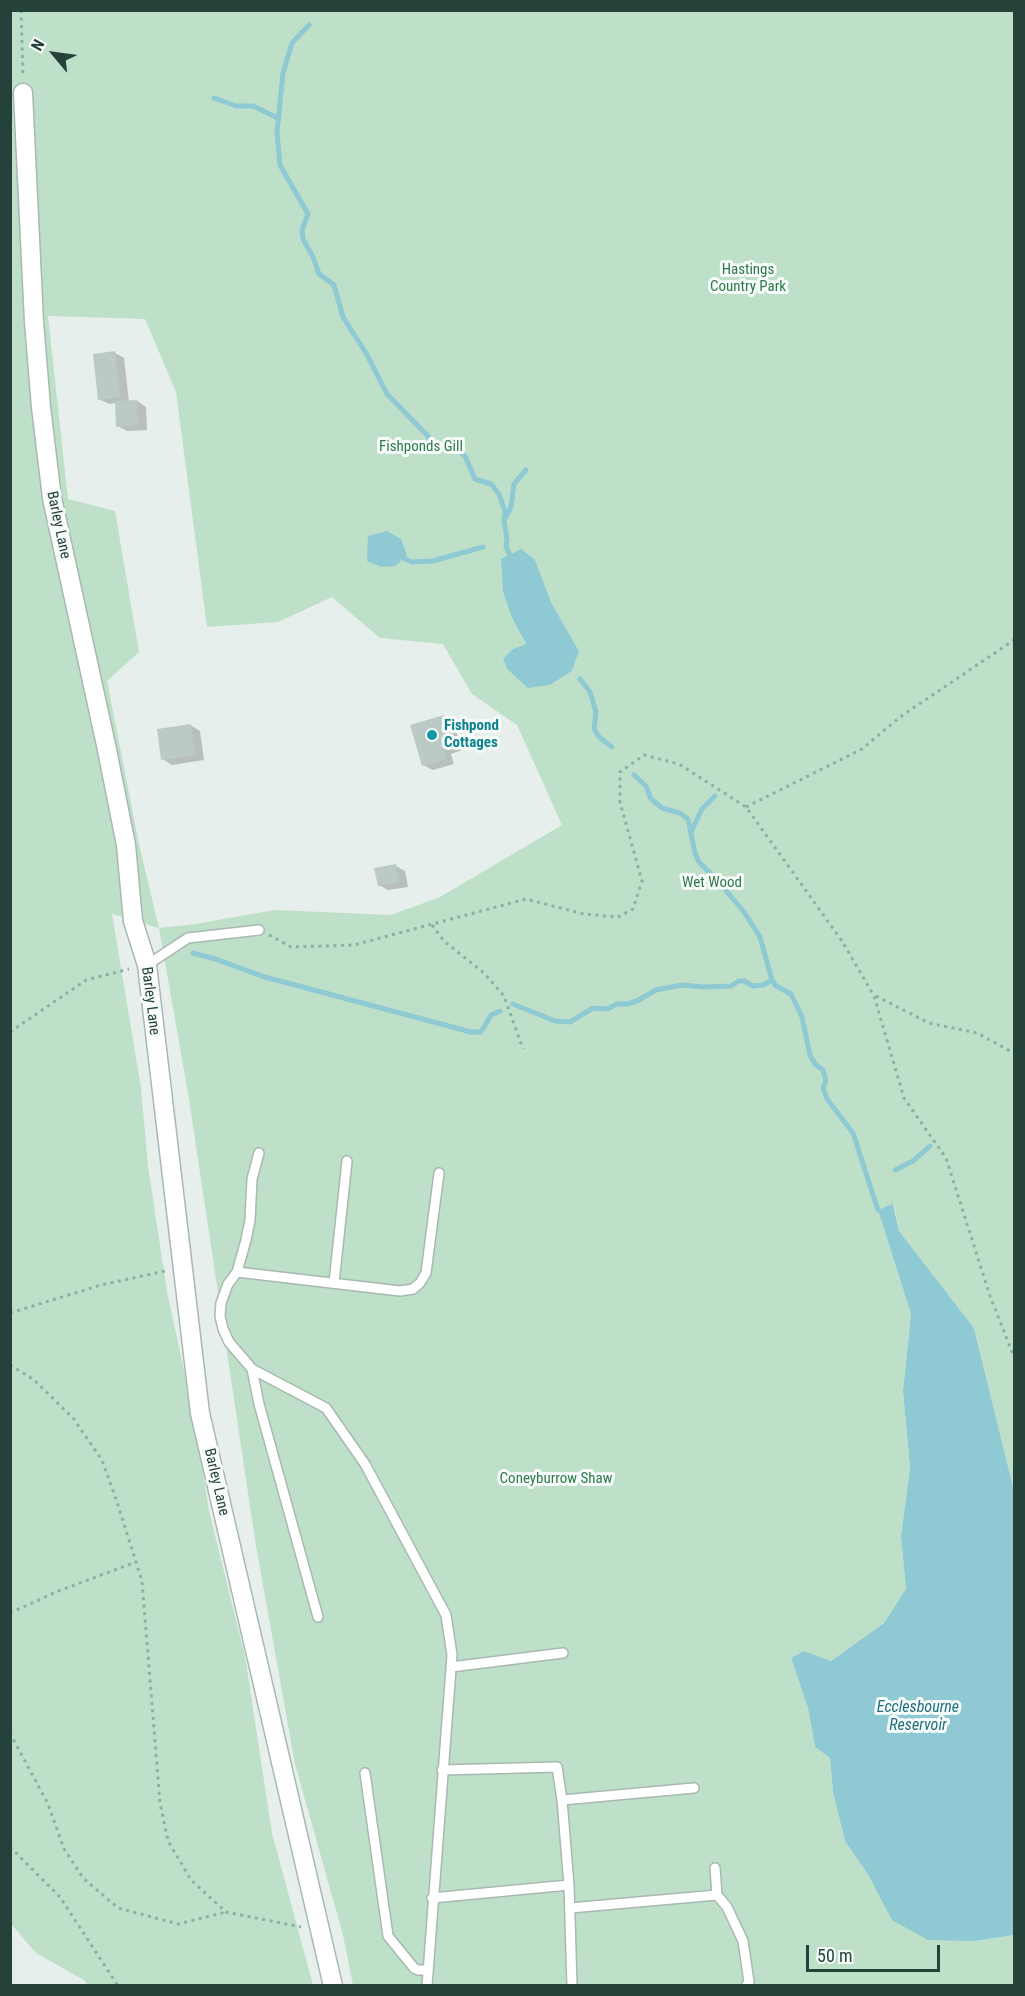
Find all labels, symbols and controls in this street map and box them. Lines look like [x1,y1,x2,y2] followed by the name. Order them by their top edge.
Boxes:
[24,24,84,84] north arrow
[27,36,48,54] text: N
[710,261,786,296] park label: Hastings Country Park
[379,438,463,456] park label: Fishponds Gill
[42,490,74,560] street label: Barley Lane
[444,717,499,752] place label: Fishpond Cottages
[425,728,439,742] marker: Fishpond Cottages
[682,874,742,892] park label: Wet Wood
[137,966,163,1036] street label: Barley Lane
[200,1447,232,1517] street label: Barley Lane
[500,1470,612,1488] park label: Coneyburrow Shaw
[877,1698,959,1736] water label: Ecclesbourne Reservoir
[809,1933,942,1971] scale bar
[817,1945,852,1966] text: 50 m

